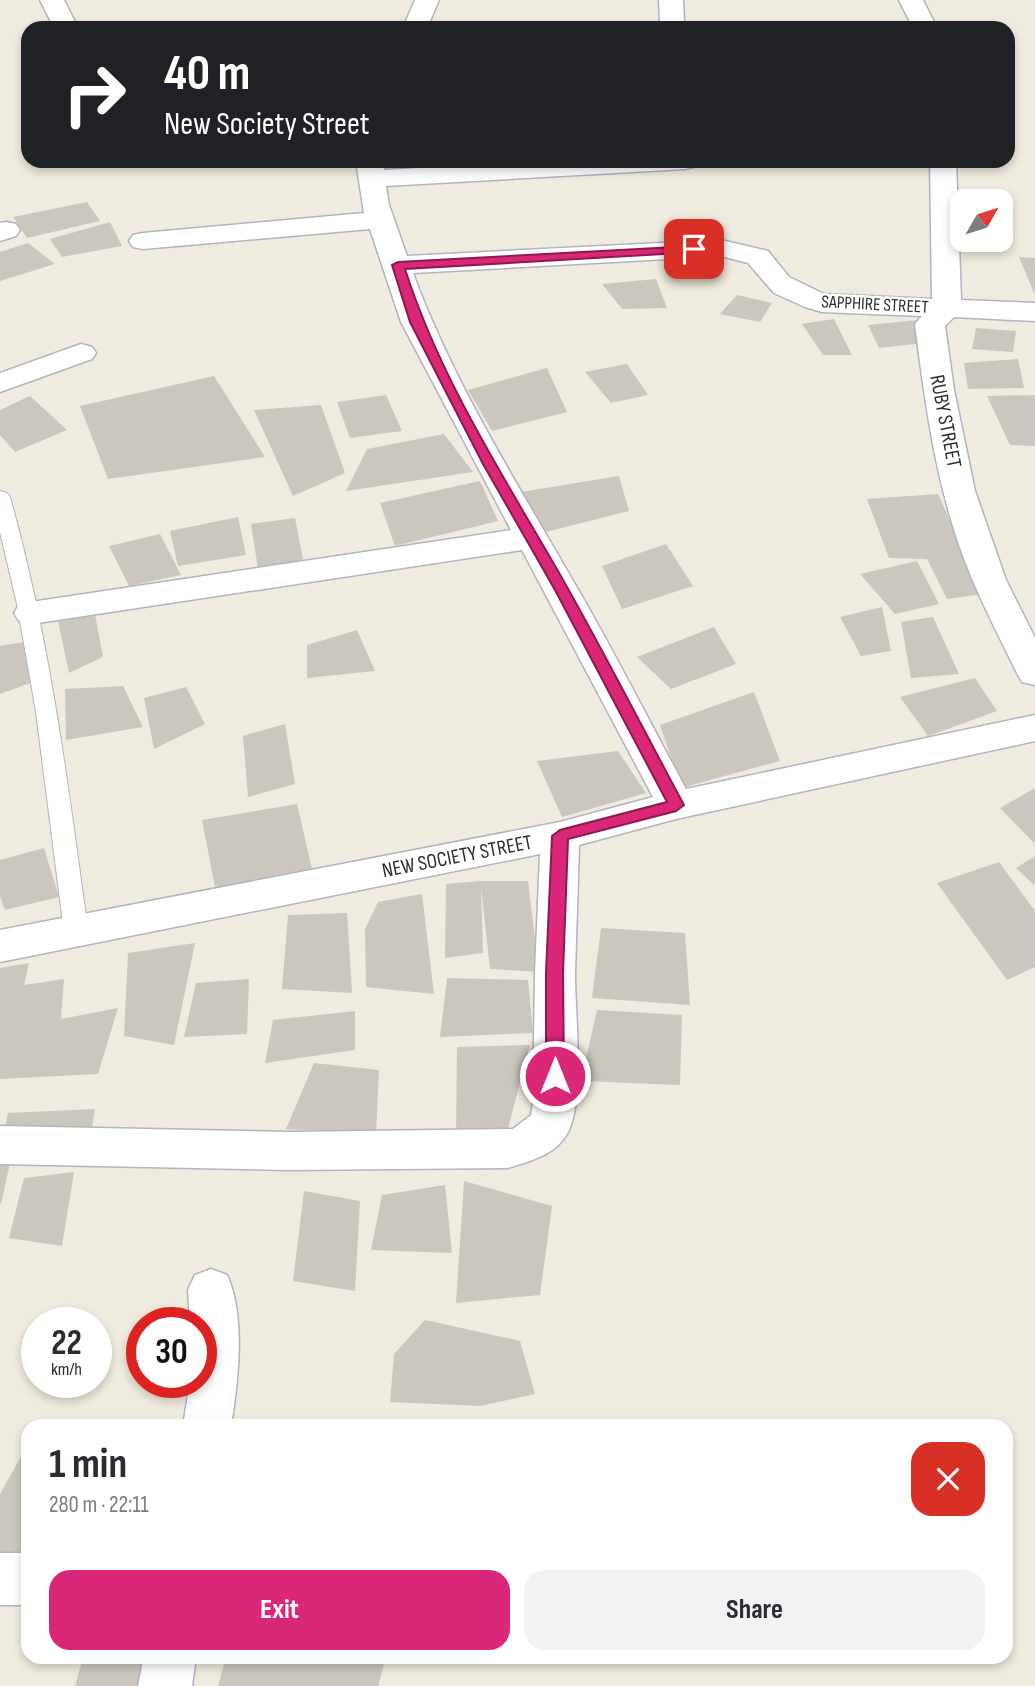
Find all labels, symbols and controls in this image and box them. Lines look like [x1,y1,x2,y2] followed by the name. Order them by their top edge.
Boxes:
[164,45,250,104] text: 40 m
[49,49,140,140] icon: right
[164,105,369,144] text: New Society Street
[950,189,1013,252] north arrow
[950,189,1013,252] map controls
[664,219,724,279] pin
[675,230,713,268] icon: arrive
[821,291,929,318] street label: SAPPHIRE STREET
[924,373,967,470] street label: RUBY STREET
[380,830,535,883] street label: NEW SOCIETY STREET
[518,1039,592,1113] position arrow
[126,1307,217,1398] speed limit sign: 30
[51,1322,82,1365] text: 22
[51,1359,82,1380] text: km/h
[49,1439,127,1490] text: 1 min
[911,1442,985,1516] button: close
[49,1491,149,1519] text: 280 m · 22:11
[49,1570,510,1650] button: Exit
[524,1570,985,1650] button: Share

